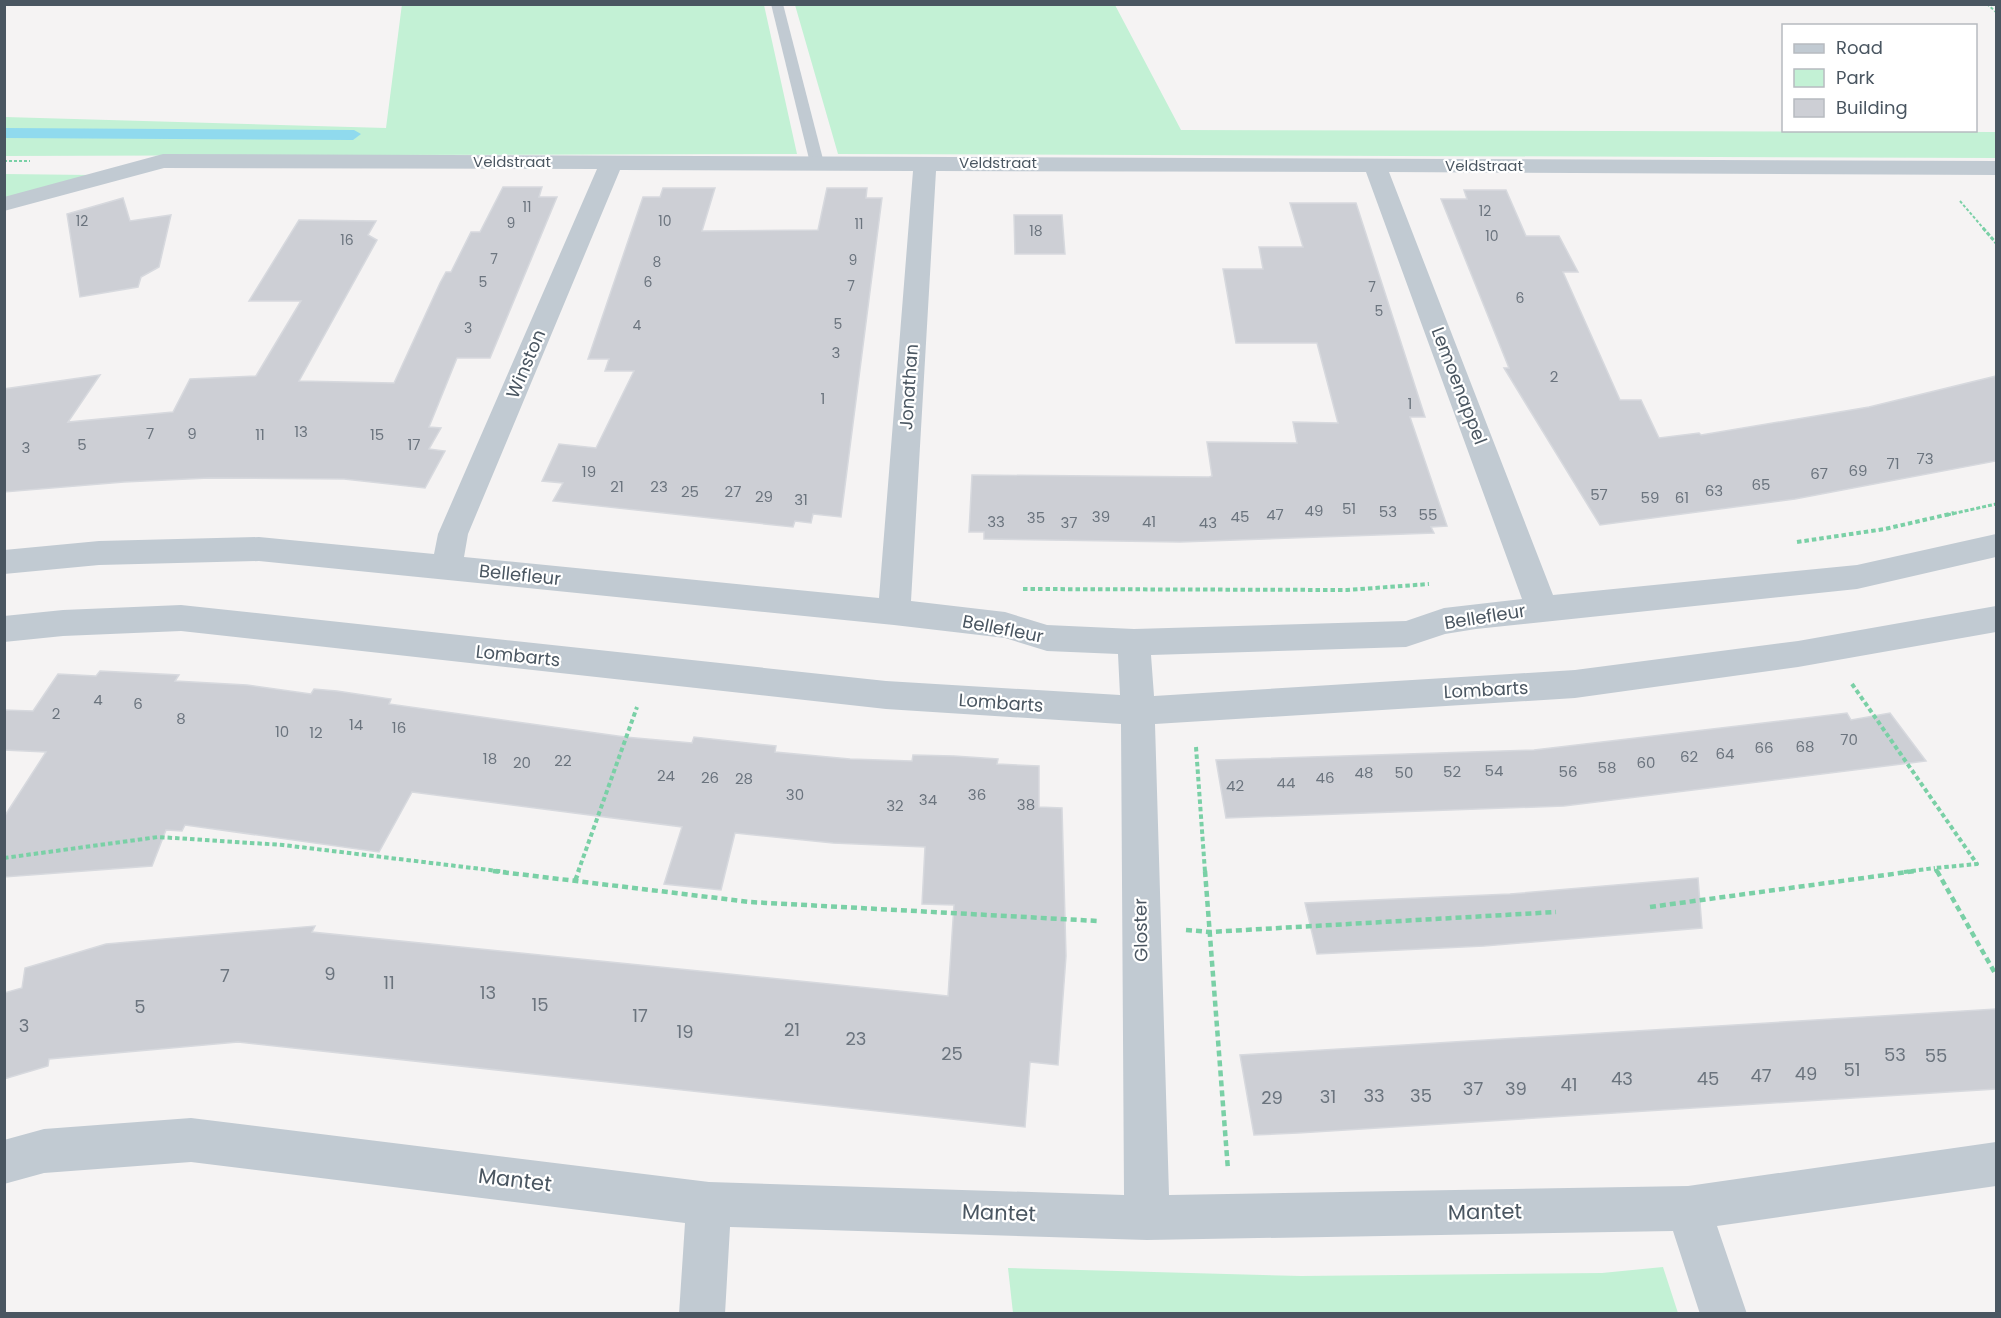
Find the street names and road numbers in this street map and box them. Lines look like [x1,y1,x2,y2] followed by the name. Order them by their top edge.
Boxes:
[473,151,551,172] street label: Veldstraat
[959,152,1037,173] street label: Veldstraat
[1445,155,1523,176] street label: Veldstraat
[1426,324,1493,448] street label: Lemoenappel
[500,326,551,402] street label: Winston
[893,343,924,431] street label: Jonathan
[478,558,562,591] street label: Bellefleur
[1442,598,1528,635] street label: Bellefleur
[960,608,1046,649] street label: Bellefleur
[475,639,562,672] street label: Lombarts
[1443,675,1529,704] street label: Lombarts
[958,687,1044,718] street label: Lombarts
[1127,898,1154,962] street label: Gloster
[477,1161,554,1198] street label: Mantet
[1448,1196,1522,1227] street label: Mantet
[962,1197,1037,1228] street label: Mantet

